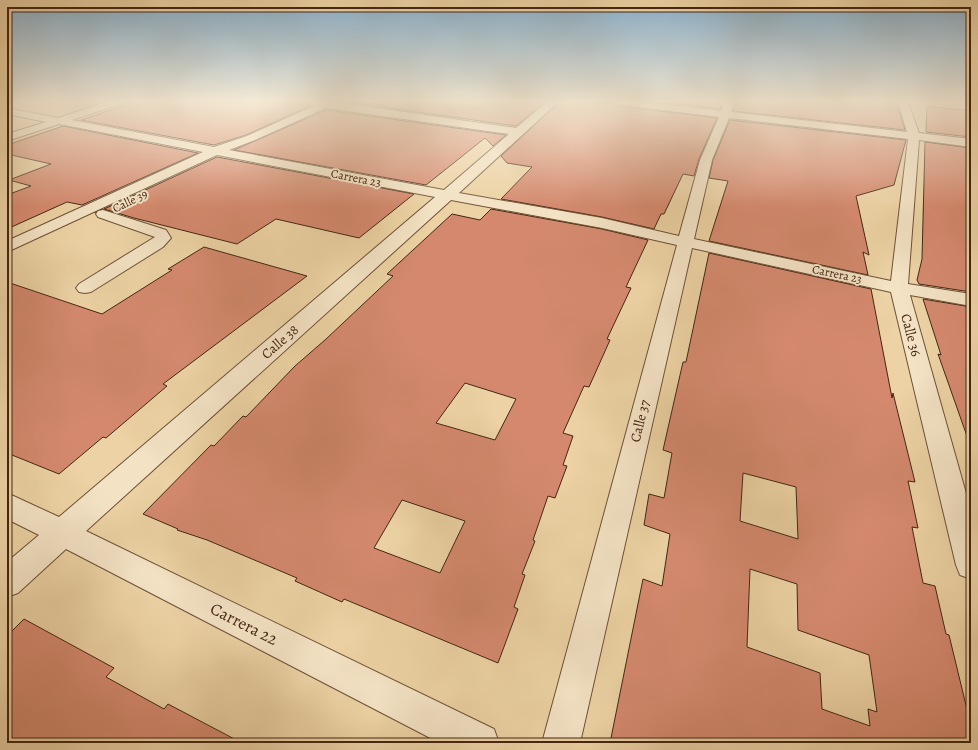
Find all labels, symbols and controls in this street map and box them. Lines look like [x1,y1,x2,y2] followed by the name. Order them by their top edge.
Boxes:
[330,165,382,191] street label: Carrera 23
[110,186,150,216] street label: Calle 39
[811,261,863,287] street label: Carrera 23
[896,312,926,358] street label: Calle 36
[257,320,303,364] street label: Calle 38
[626,398,654,444] street label: Calle 37
[206,597,282,651] street label: Carrera 22

